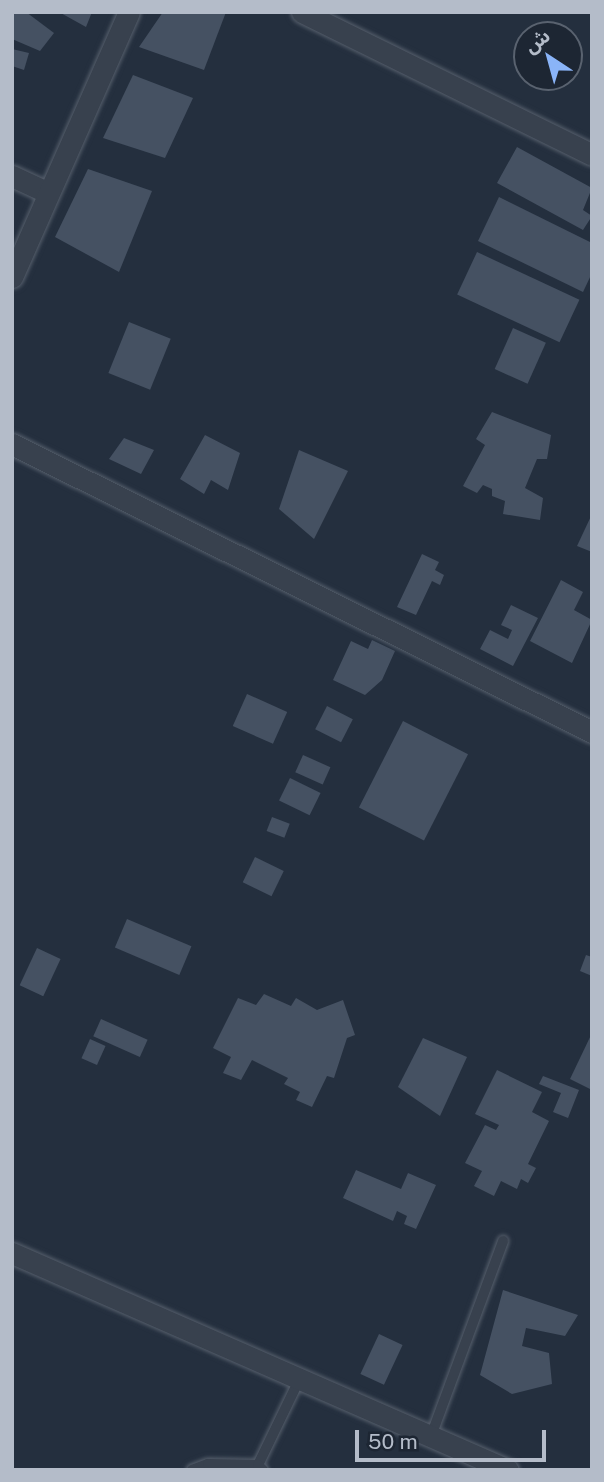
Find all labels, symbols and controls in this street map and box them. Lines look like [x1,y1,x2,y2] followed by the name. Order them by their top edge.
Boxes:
[513,21,583,91] north arrow
[520,24,554,57] text: ش
[359,1416,550,1460] scale bar
[368,1429,418,1454] text: 50 m

